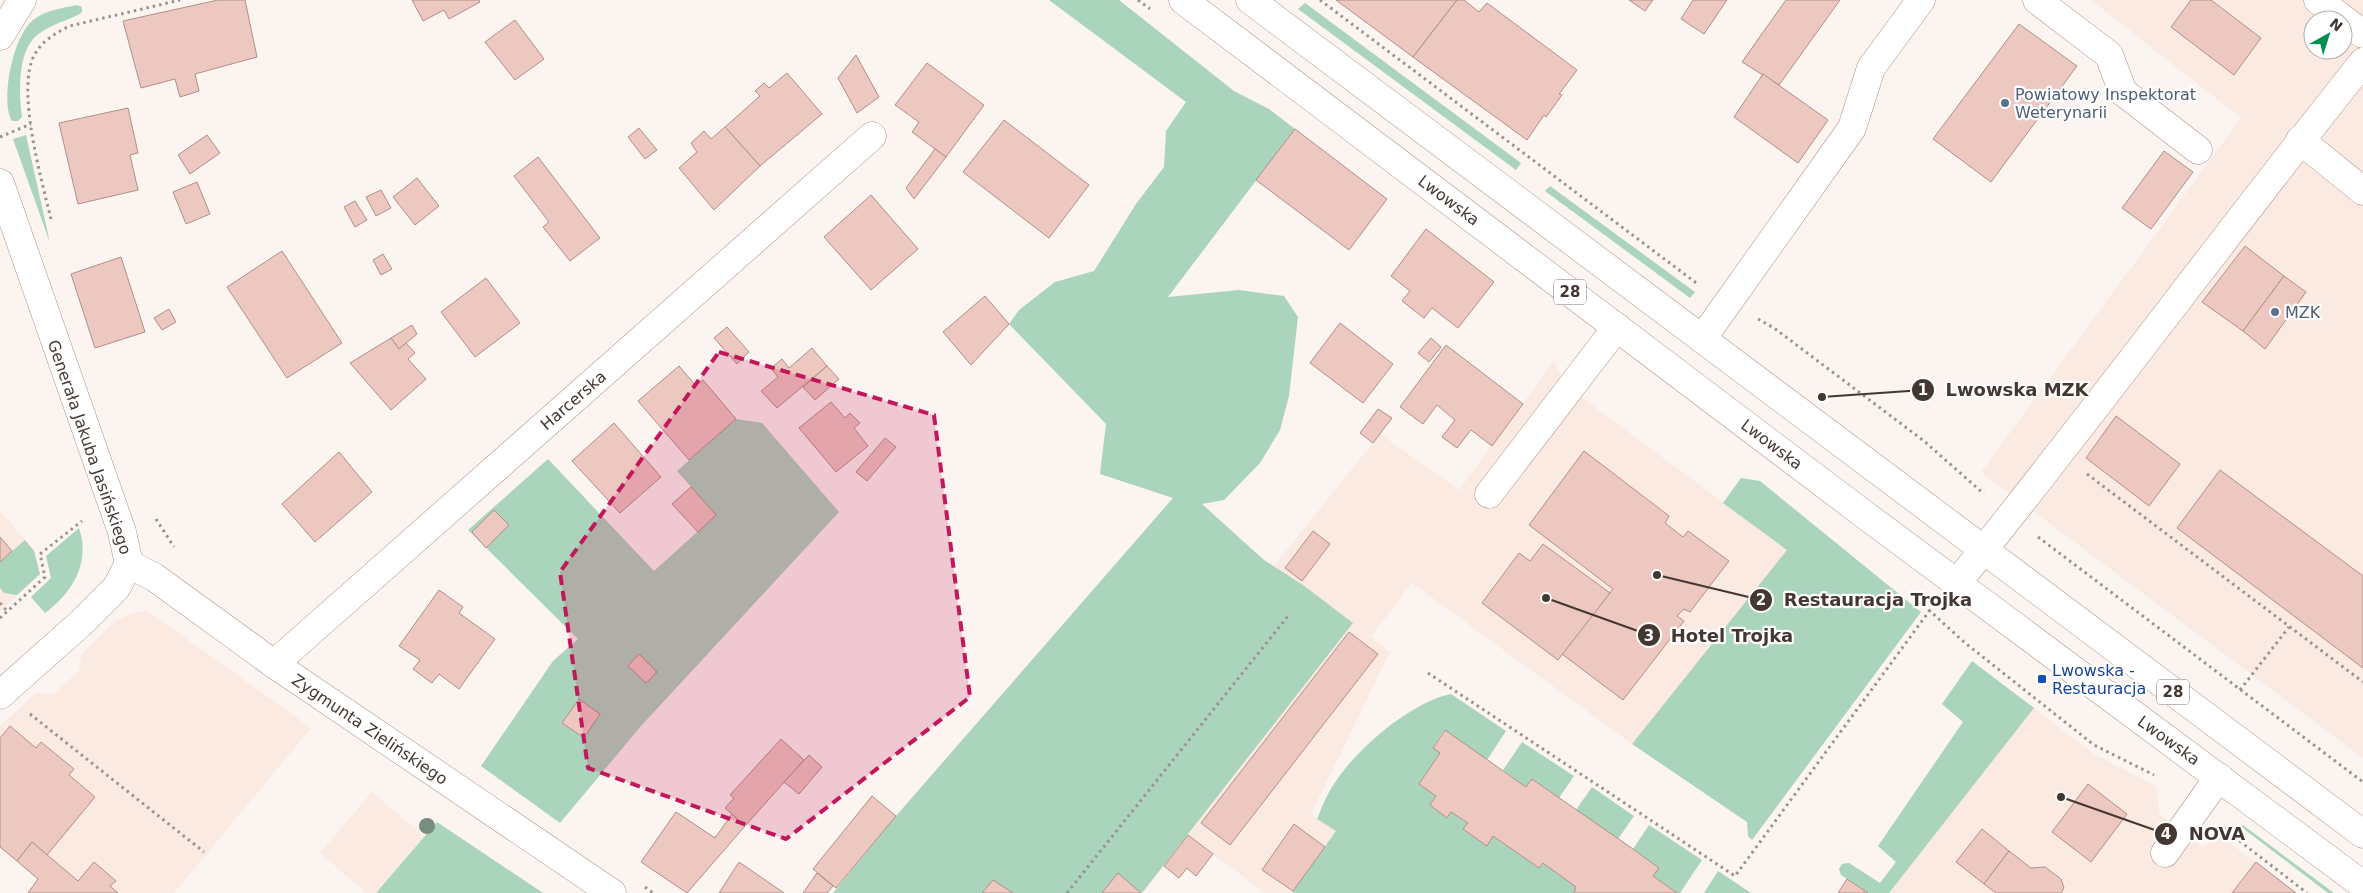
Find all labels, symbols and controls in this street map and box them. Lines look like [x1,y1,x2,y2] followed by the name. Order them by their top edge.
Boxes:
[2303,10,2353,60] north arrow
[2327,15,2346,35] text: N
[2015,85,2196,122] place label: Powiatowy Inspektorat Weterynarii
[1999,97,2011,109] marker: Powiatowy Inspektorat Weterynarii
[1414,171,1483,230] street label: Lwowska
[1554,280,1586,304] road number: 28
[2285,303,2321,322] place label: MZK
[2269,306,2281,318] marker: MZK
[44,337,135,557] street label: Generała Jakuba Jasińskiego
[537,367,610,434] street label: Harcerska
[1911,374,2099,407] callout: Lwowska MZK
[1945,379,2090,400] text: Lwowska MZK
[1918,381,1928,399] text: 1
[1737,415,1806,474] street label: Lwowska
[1749,583,1982,616] callout: Restauracja Trojka
[1784,589,1972,610] text: Restauracja Trojka
[1756,591,1766,609] text: 2
[1636,619,1804,652] callout: Hotel Trojka
[1671,625,1793,646] text: Hotel Trojka
[1644,627,1654,645] text: 3
[2052,661,2146,698] place label: Lwowska - Restauracja
[288,670,451,789] street label: Zygmunta Zielińskiego
[2036,673,2048,685] marker: Lwowska - Restauracja
[2157,680,2189,704] road number: 28
[2134,712,2203,769] street label: Lwowska
[2154,817,2255,850] callout: NOVA
[2189,823,2245,844] text: NOVA
[2161,825,2171,843] text: 4

